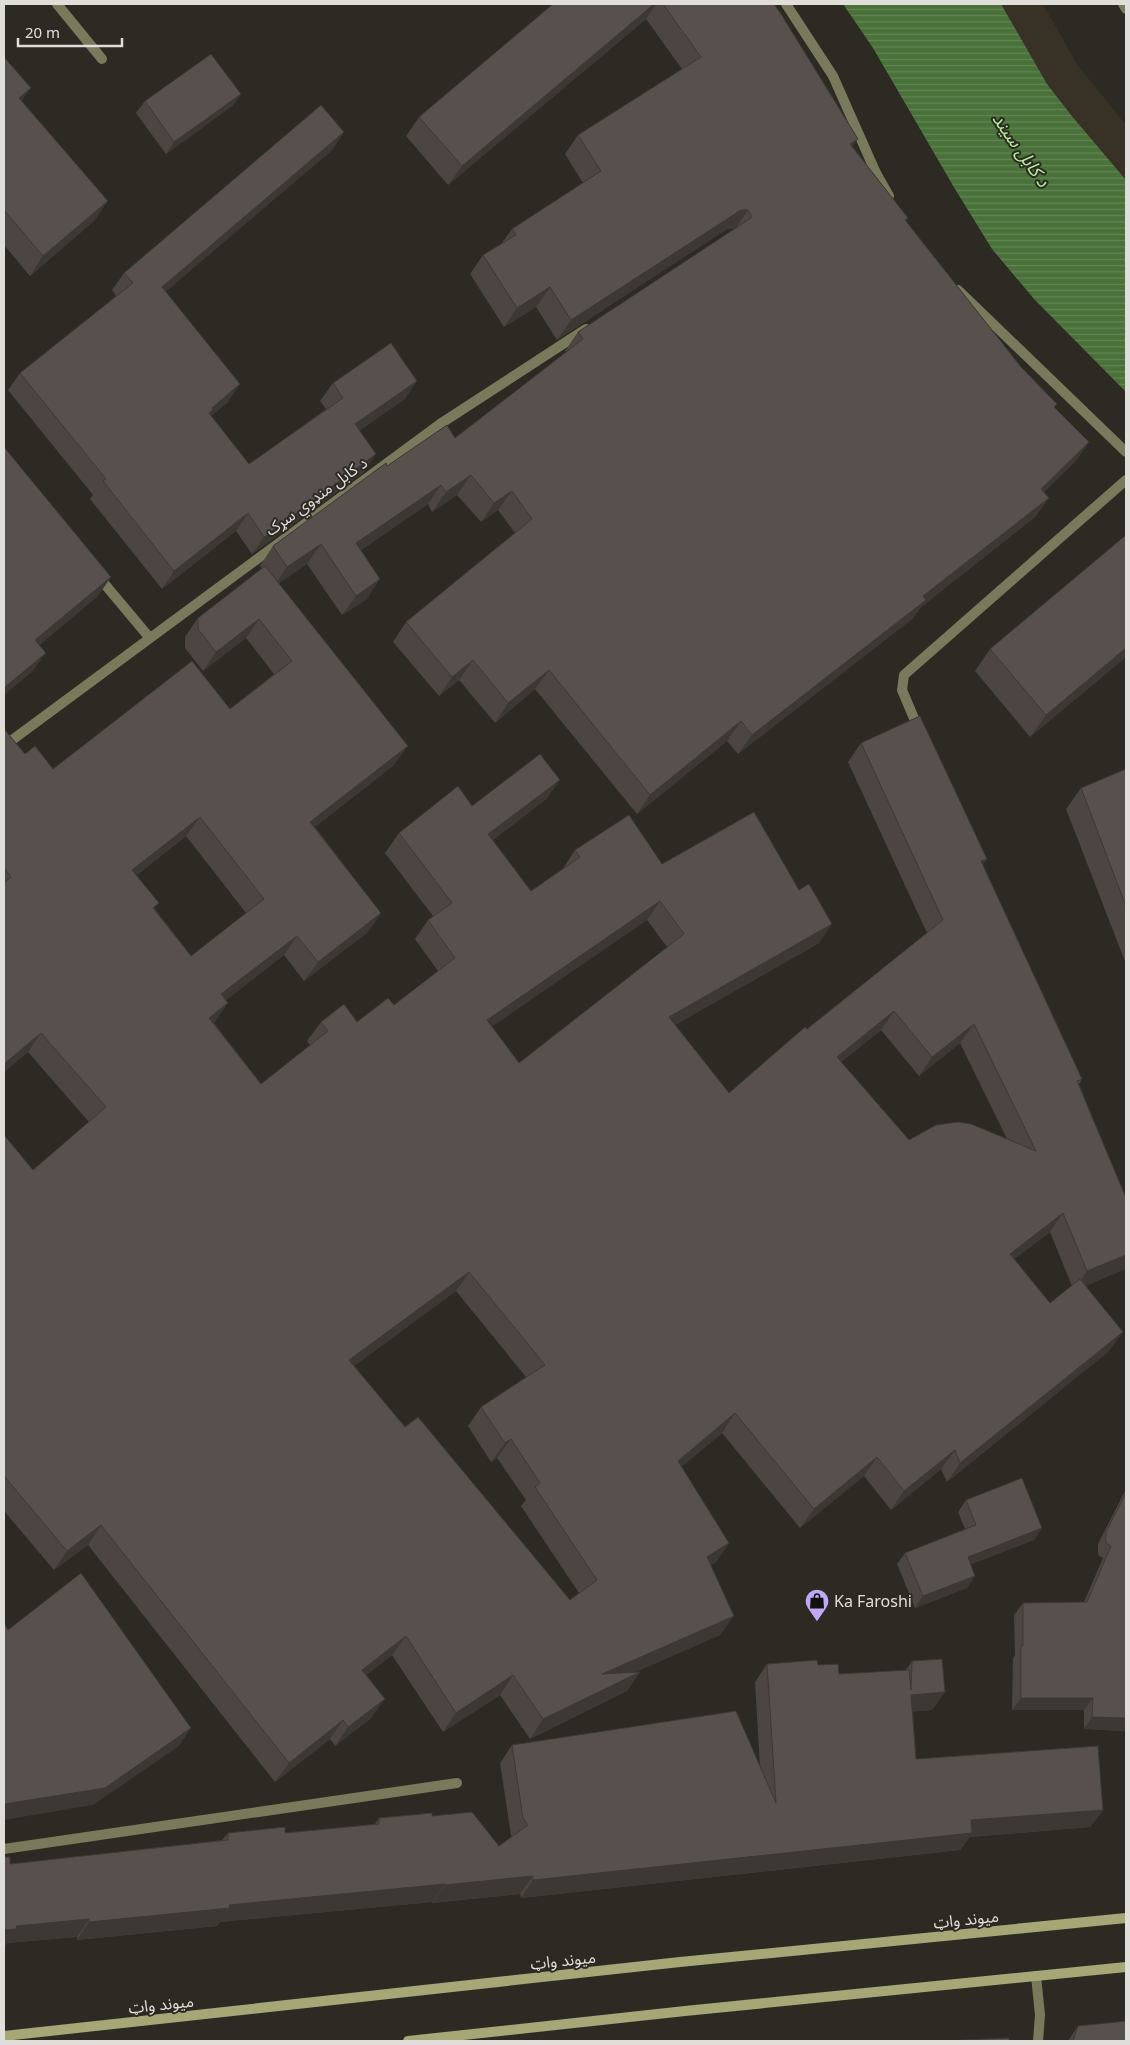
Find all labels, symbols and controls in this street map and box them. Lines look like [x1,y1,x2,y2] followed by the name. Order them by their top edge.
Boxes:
[18,15,121,47] scale bar
[25,22,60,42] text: 20 m
[988,108,1056,192] water label: د کابل سيند
[260,451,373,542] street label: د کابل منډوي سړک
[804,1588,830,1622] shop icon: Ka Faroshi
[834,1590,912,1612] place label: Ka Faroshi
[932,1905,1000,1933] street label: میوند واټ
[529,1946,597,1974] street label: میوند واټ
[127,1990,195,2018] street label: میوند واټ

